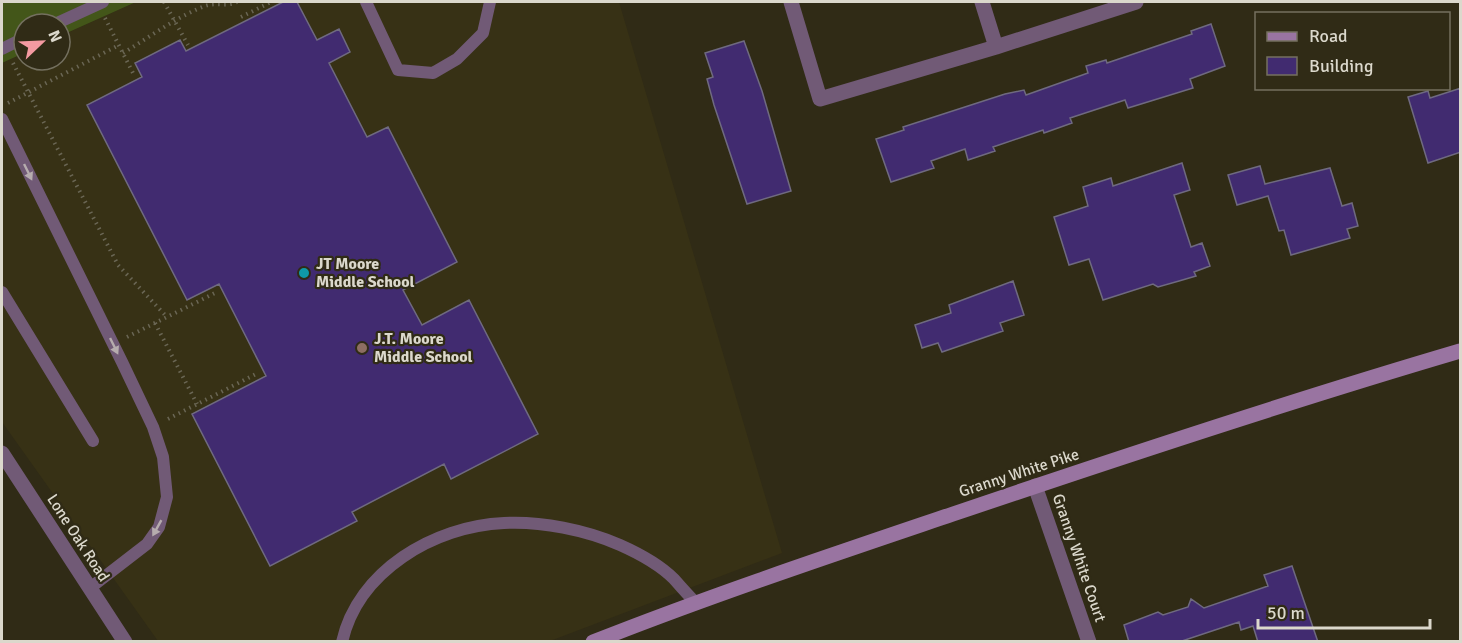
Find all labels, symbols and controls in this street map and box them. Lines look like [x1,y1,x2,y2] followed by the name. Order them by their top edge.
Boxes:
[12,12,72,72] north arrow
[1255,12,1450,90] legend
[1309,25,1348,47] text: Road
[44,27,66,46] text: N
[1309,55,1373,77] text: Building
[23,163,32,180] one-way arrow
[316,254,415,292] place label: JT Moore Middle School
[297,266,311,280] marker: JT Moore Middle School
[374,329,473,367] place label: J.T. Moore Middle School
[110,338,119,355] one-way arrow
[355,341,369,355] marker: J.T. Moore Middle School
[956,444,1082,502] street label: Granny White Pike
[42,490,114,586] street label: Lone Oak Road
[1048,491,1110,625] street label: Granny White Court
[152,520,162,537] one-way arrow
[1258,592,1430,630] scale bar
[1267,602,1305,624] text: 50 m

